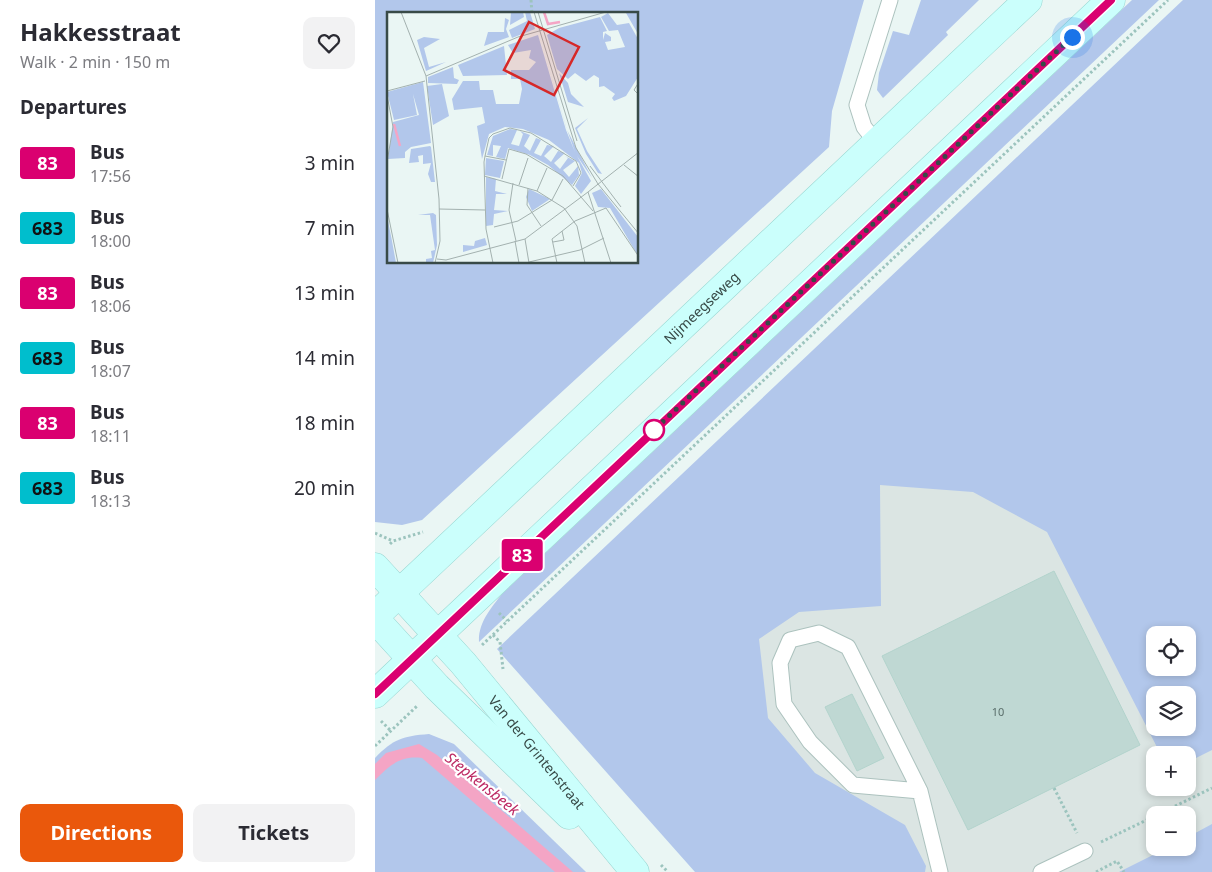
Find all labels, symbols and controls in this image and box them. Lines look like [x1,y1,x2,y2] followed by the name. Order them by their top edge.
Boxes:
[387,12,639,264] inset map
[20,15,181,48] text: Hakkesstraat
[303,17,355,69] button: heart
[1060,25,1085,50] your location
[20,51,170,73] text: Walk · 2 min · 150 m
[20,94,127,120] text: Departures
[90,139,125,165] text: Bus
[305,150,355,176] text: 3 min
[37,151,58,175] text: 83
[90,165,131,187] text: 17:56
[90,204,125,230] text: Bus
[305,215,355,241] text: 7 min
[32,216,63,240] text: 683
[90,230,131,252] text: 18:00
[659,267,743,348] street label: Nijmeegseweg
[90,269,125,295] text: Bus
[294,280,355,306] text: 13 min
[37,281,58,305] text: 83
[90,295,131,317] text: 18:06
[90,334,125,360] text: Bus
[294,345,355,371] text: 14 min
[32,346,63,370] text: 683
[90,360,131,382] text: 18:07
[90,399,125,425] text: Bus
[294,410,355,436] text: 18 min
[37,411,58,435] text: 83
[643,419,665,441] unlabelled marker
[90,425,131,447] text: 18:11
[90,464,125,490] text: Bus
[294,475,355,501] text: 20 min
[32,476,63,500] text: 683
[90,490,131,512] text: 18:13
[499,539,545,571] line badge: 83
[512,543,532,567] text: 83
[1146,626,1196,856] map controls
[1146,626,1196,676] button: locate
[1146,686,1196,736] button: layers
[484,691,589,813] street label: Van der Grintenstraat
[992,704,1004,719] house number: 10
[1146,746,1196,796] button: +
[442,747,524,820] water label: Stepkensbeek
[20,804,183,862] button: Directions
[193,804,355,862] button: Tickets
[1146,806,1196,856] button: −

